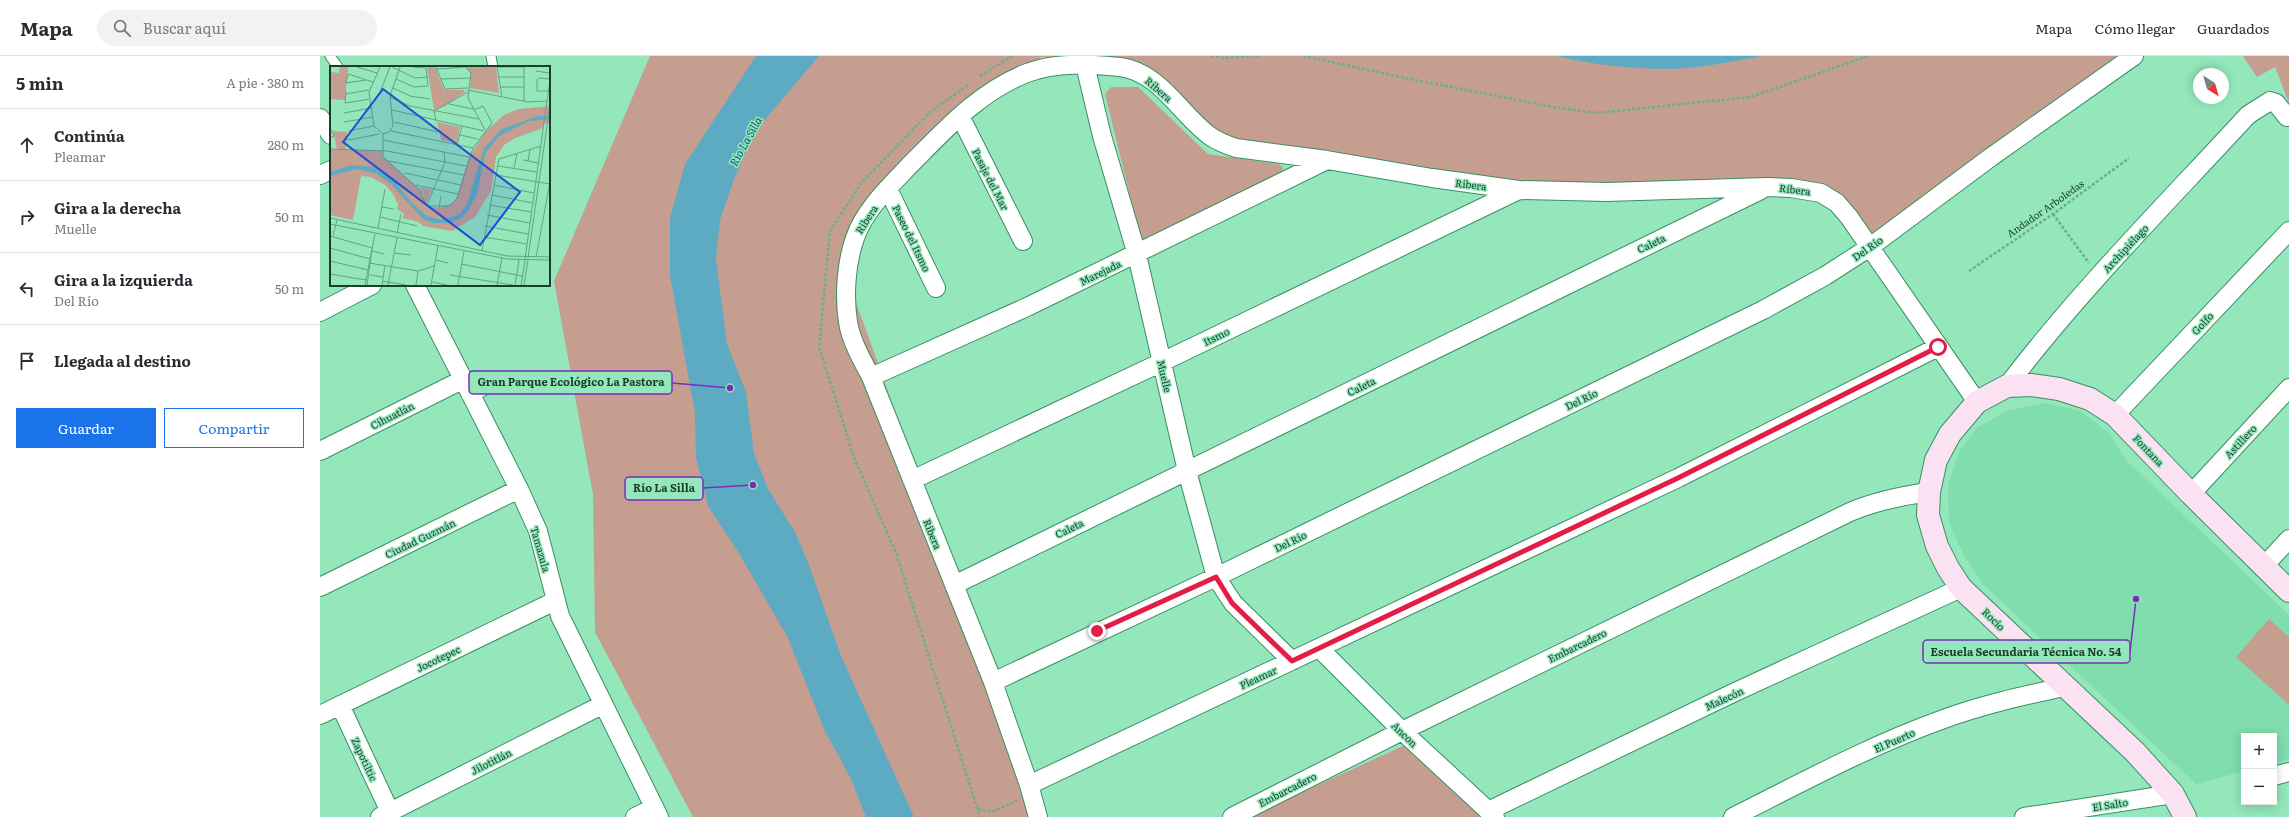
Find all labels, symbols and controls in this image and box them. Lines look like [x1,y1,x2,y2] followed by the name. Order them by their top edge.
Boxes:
[97,10,377,46] search box
[20,14,73,42] text: Mapa
[143,16,226,39] text: Buscar aquí
[111,17,133,39] icon: search
[2035,18,2072,38] text: Mapa
[2094,18,2175,38] text: Cómo llegar
[2197,18,2269,38] text: Guardados
[330,66,550,286] inset map
[2193,68,2229,104] north arrow
[16,70,64,95] text: 5 min
[226,73,304,92] text: A pie · 380 m
[1142,73,1176,105] street label: Ribera
[725,113,766,169] water label: Río La Silla
[54,124,125,147] text: Continúa
[16,134,38,156] icon: ahead
[268,135,304,154] text: 280 m
[969,145,1013,213] street label: Pasaje del Mar
[54,147,105,166] text: Pleamar
[1454,175,1488,193] street label: Ribera
[2003,175,2087,240] street label: Andador Arboledas
[1778,180,1812,198] street label: Ribera
[54,196,181,219] text: Gira a la derecha
[851,201,881,236] street label: Ribera
[889,202,935,274] street label: Paseo del Itsmo
[16,206,38,228] icon: right
[275,207,304,226] text: 50 m
[54,219,97,238] text: Muelle
[2099,220,2151,275] street label: Archipiélago
[1634,229,1668,256] street label: Caleta
[1849,232,1886,264] street label: Del Río
[1077,255,1124,289] street label: Marejada
[54,268,193,291] text: Gira a la izquierda
[16,278,38,300] icon: left
[275,279,304,298] text: 50 m
[54,291,99,310] text: Del Río
[2188,308,2217,338] street label: Golfo
[1200,323,1232,349] street label: Itsmo
[1929,338,1947,356] route start
[54,349,191,372] text: Llegada al destino
[16,350,38,372] icon: arrive
[1154,358,1176,394] street label: Muelle
[469,371,672,394] callout: Gran Parque Ecológico La Pastora
[1344,372,1378,399] street label: Caleta
[477,373,665,389] text: Gran Parque Ecológico La Pastora
[1562,385,1600,413] street label: Del Río
[367,397,417,432] street label: Cihuatlán
[16,408,156,448] button: Guardar
[164,408,304,448] button: Compartir
[2220,421,2260,461] street label: Astillero
[2130,431,2168,470] street label: Fontana
[625,477,703,500] callout: Río La Silla
[633,479,696,495] text: Río La Silla
[382,514,458,562] street label: Ciudad Guzmán
[1052,514,1086,541] street label: Caleta
[920,517,946,552] street label: Ribera
[527,524,555,574] street label: Tamazula
[1271,527,1309,555] street label: Del Río
[1979,604,2009,634] street label: Rocío
[1088,622,1106,640] route end
[1545,624,1609,666] street label: Embarcadero
[1923,640,2130,663] callout: Escuela Secundaria Técnica No. 54
[414,641,462,675] street label: Jocotepec
[1931,643,2122,659] text: Escuela Secundaria Técnica No. 54
[1237,662,1279,692] street label: Pleamar
[1702,682,1746,713] street label: Malecón
[1389,718,1422,750] street label: Ancon
[1871,724,1917,756] street label: El Puerto
[2241,733,2277,805] map controls
[2241,733,2277,769] button: +
[348,735,382,783] street label: Zapotiltic
[468,744,514,778] street label: Jilotitlán
[1255,768,1319,810] street label: Embarcadero
[2241,769,2277,805] button: −
[2091,794,2129,814] street label: El Salto

